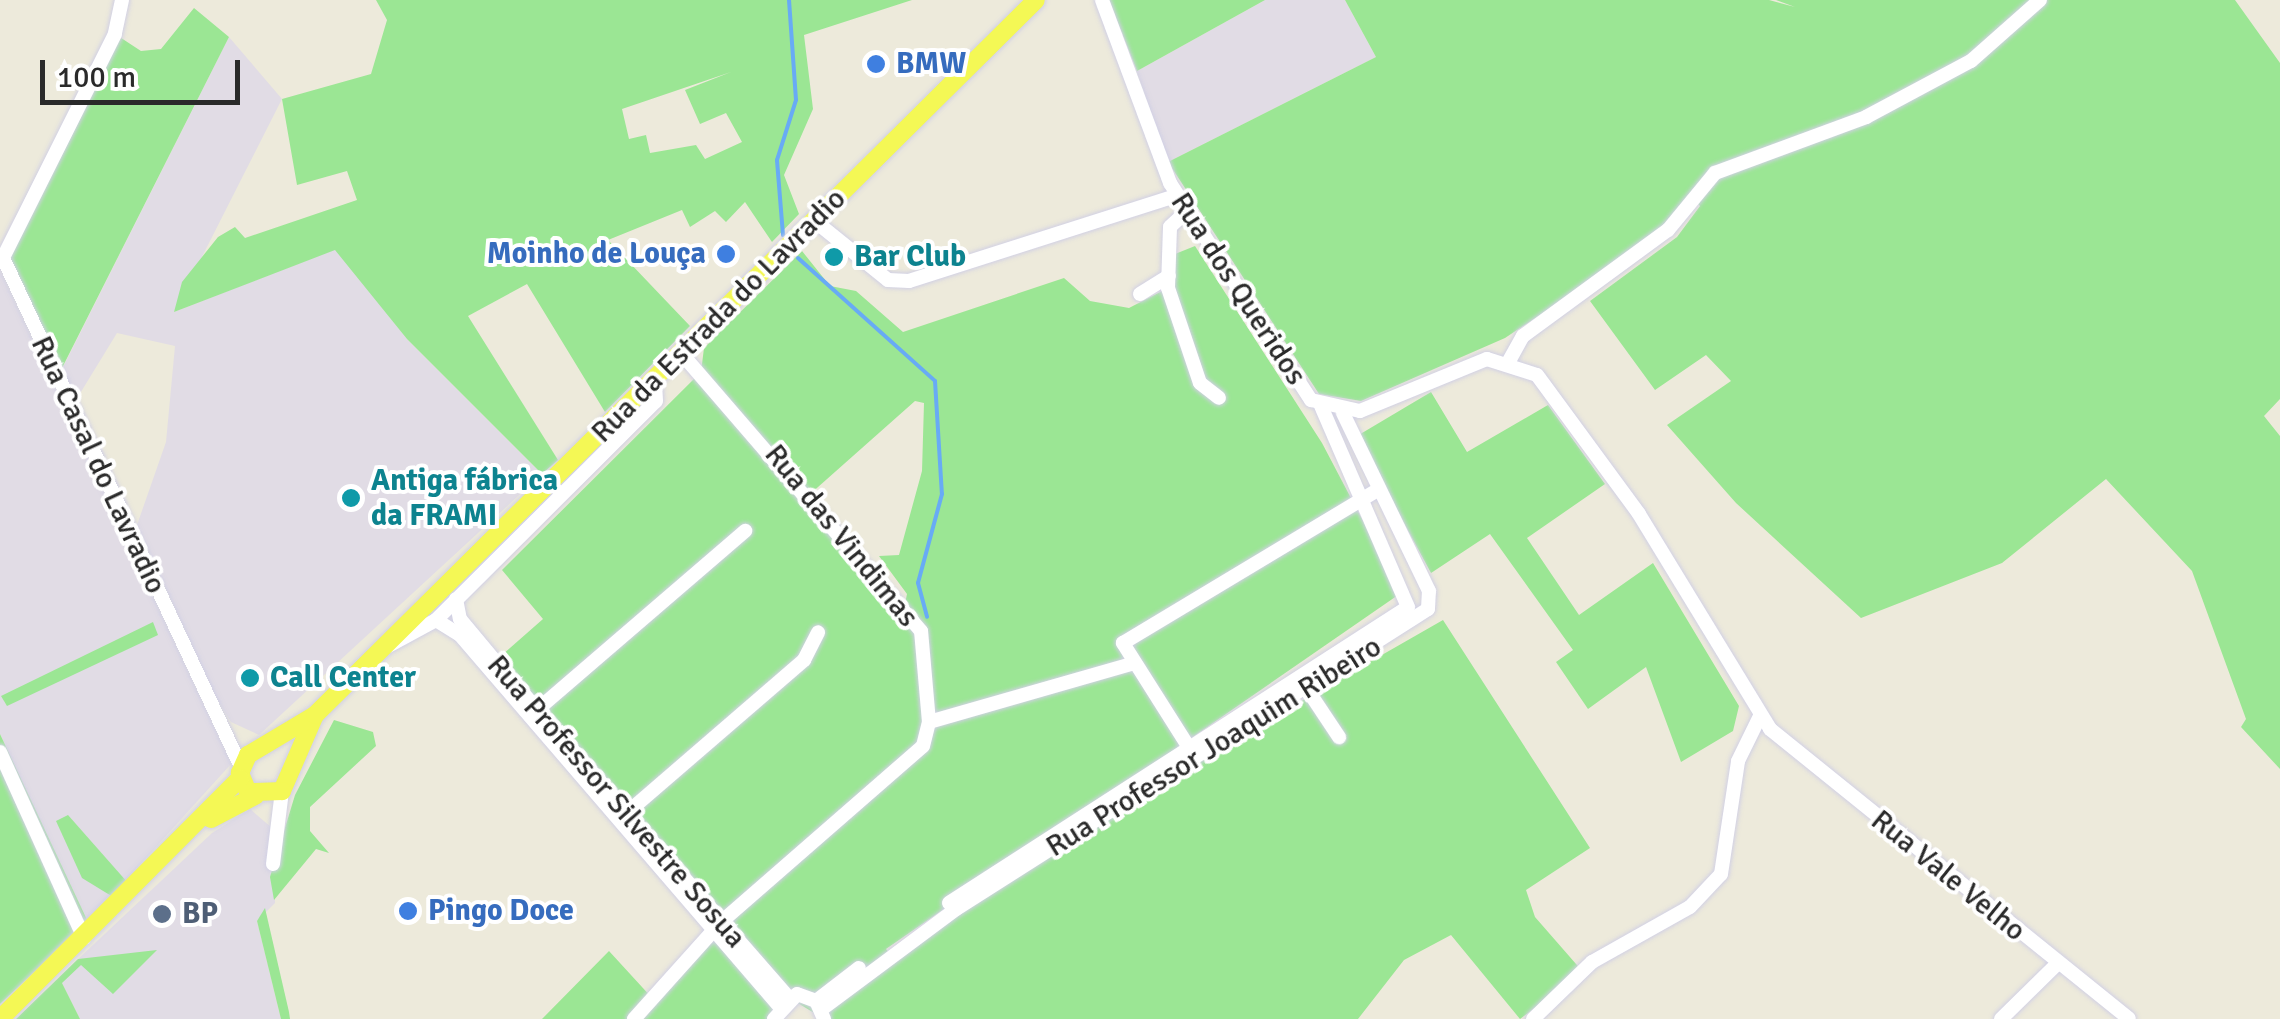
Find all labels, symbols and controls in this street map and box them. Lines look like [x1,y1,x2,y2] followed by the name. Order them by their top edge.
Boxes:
[45,40,245,102] scale bar
[896,46,966,82] place label: BMW
[865,53,887,75] marker: BMW
[57,59,136,96] text: 100 m
[584,181,854,451] street label: Rua da Estrada do Lavradio
[1162,186,1314,392] street label: Rua dos Queridos
[487,236,706,272] place label: Moinho de Louça
[854,239,966,275] place label: Bar Club
[715,243,737,265] marker: Moinho de Louça
[823,246,845,268] marker: Bar Club
[23,331,173,599] street label: Rua Casal do Lavradio
[756,438,926,634] street label: Rua das Vindimas
[371,463,558,534] place label: Antiga fábrica da FRAMI
[340,487,362,509] marker: Antiga fábrica da FRAMI
[1040,629,1388,865] street label: Rua Professor Joaquim Ribeiro
[479,648,753,956] street label: Rua Professor Silvestre Sosua
[270,660,416,696] place label: Call Center
[239,667,261,689] marker: Call Center
[1863,803,2033,949] street label: Rua Vale Velho
[428,893,574,929] place label: Pingo Doce
[182,896,218,932] place label: BP
[397,900,419,922] marker: Pingo Doce
[151,903,173,925] marker: BP

